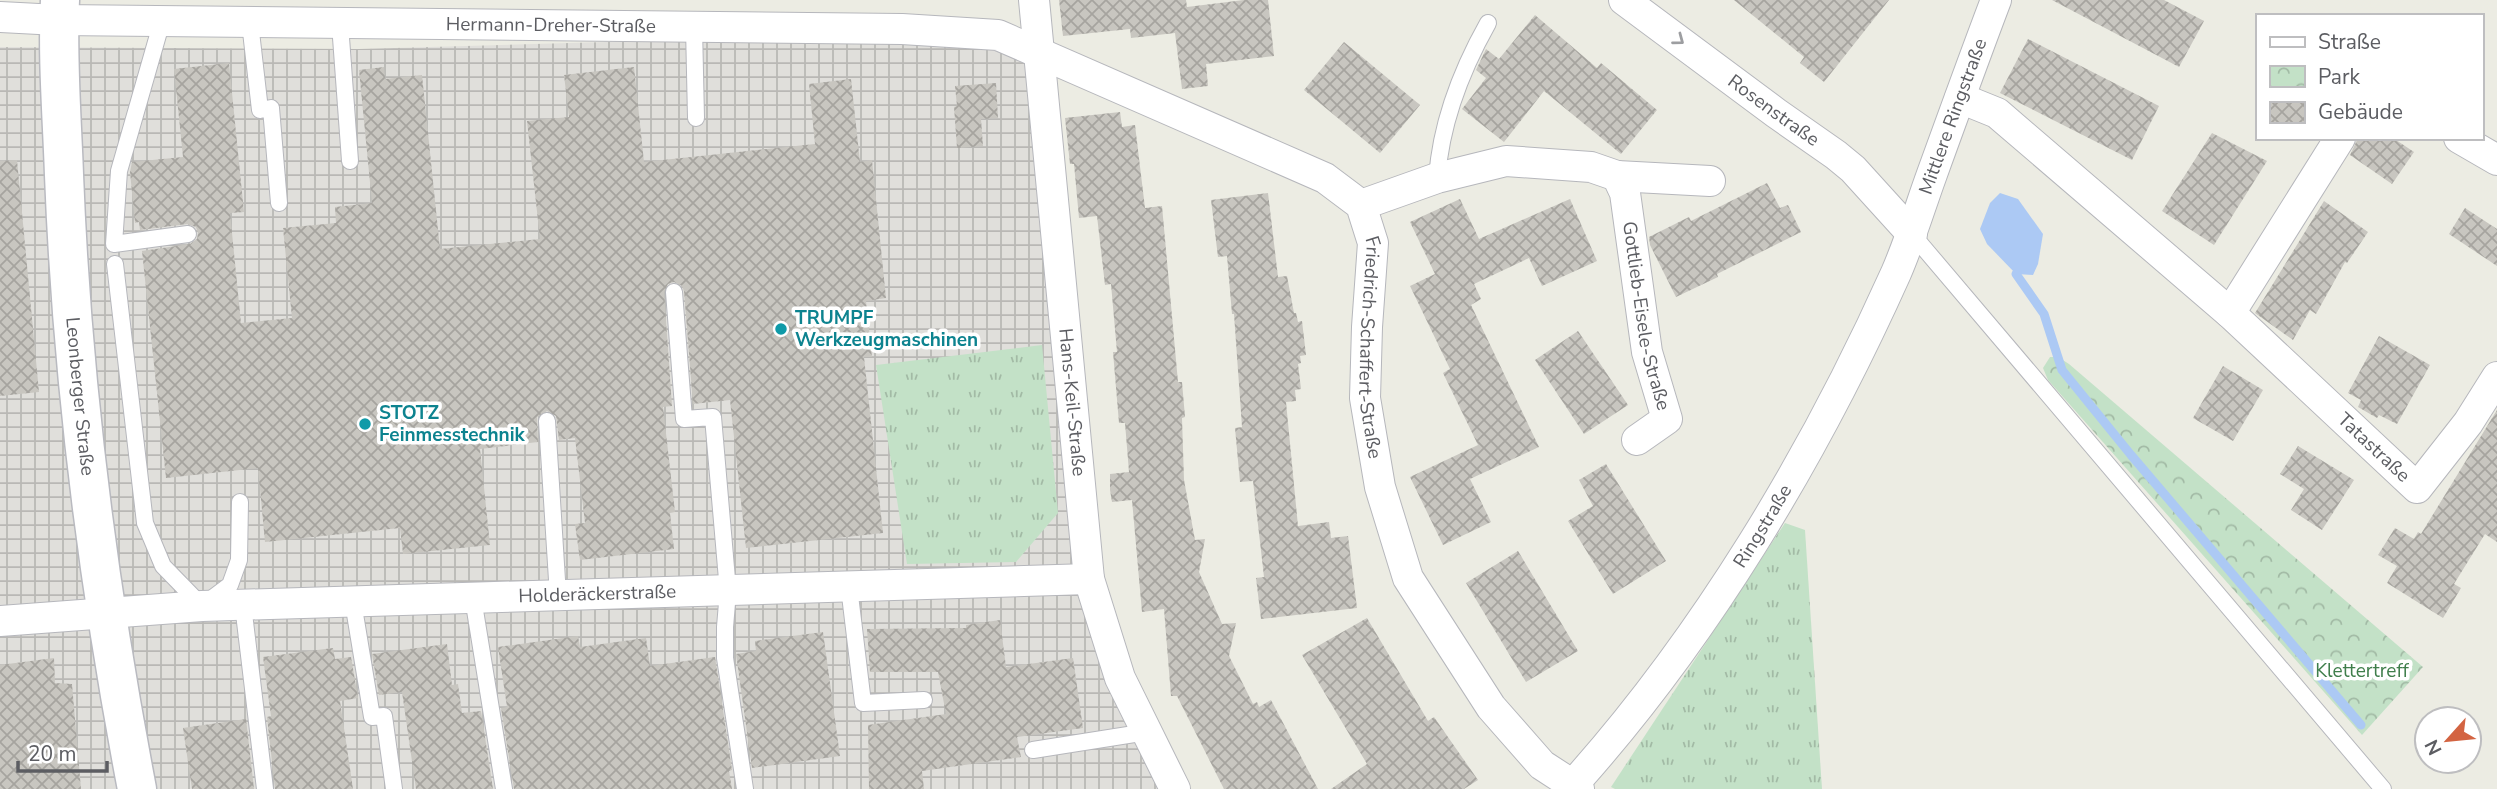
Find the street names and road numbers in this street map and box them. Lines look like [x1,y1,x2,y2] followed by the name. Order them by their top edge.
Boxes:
[446,11,656,39] street label: Hermann-Dreher-Straße
[1913,35,1993,198] street label: Mittlere Ringstraße
[1722,68,1825,153] street label: Rosenstraße
[1616,220,1677,414] street label: Gottlieb-Eisele-Straße
[1352,233,1388,461] street label: Friedrich-Schaffert-Straße
[59,316,101,477] street label: Leonberger Straße
[1052,327,1092,477] street label: Hans-Keil-Straße
[2332,407,2416,488] street label: Tatastraße
[1727,480,1798,573] street label: Ringstraße
[518,579,677,609] street label: Holderäckerstraße

